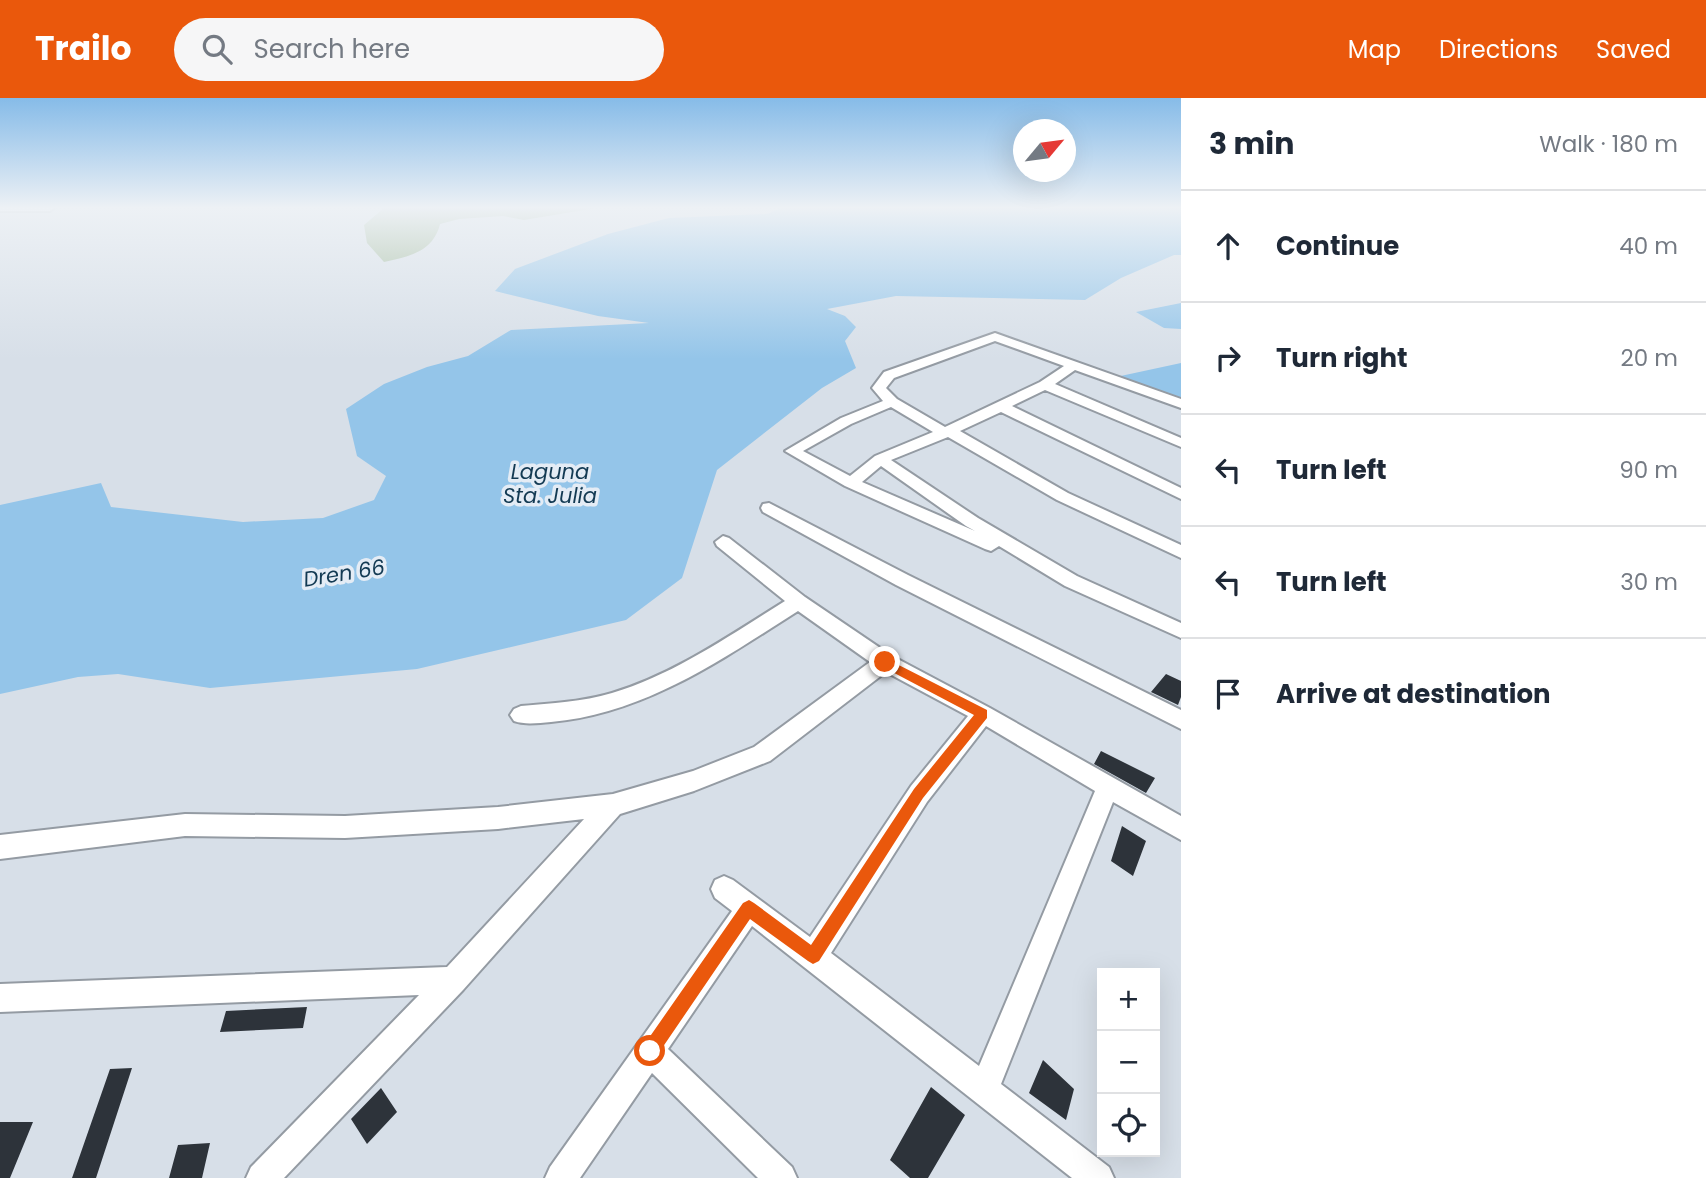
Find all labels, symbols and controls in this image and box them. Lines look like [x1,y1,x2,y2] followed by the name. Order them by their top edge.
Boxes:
[174,18,664,81] search box
[35,25,132,72] text: Trailo
[198,30,236,68] icon: search
[254,31,410,67] text: Search here
[1348,33,1401,66] text: Map
[1439,33,1558,66] text: Directions
[1596,33,1671,66] text: Saved
[1013,119,1076,182] north arrow
[1209,122,1294,165] text: 3 min
[1539,128,1678,160] text: Walk · 180 m
[1209,227,1247,265] icon: ahead
[1276,228,1399,264] text: Continue
[1619,230,1678,262] text: 40 m
[1209,339,1247,377] icon: right
[1276,340,1408,376] text: Turn right
[1620,342,1678,374] text: 20 m
[1209,451,1247,489] icon: left
[1276,452,1387,488] text: Turn left
[1619,454,1678,486] text: 90 m
[503,457,597,510] water label: Laguna Sta. Julia
[301,552,387,594] water label: Dren 66
[1209,563,1247,601] icon: left
[1276,564,1387,600] text: Turn left
[1620,566,1678,598] text: 30 m
[869,646,900,677] route end
[1209,675,1247,713] icon: arrive
[1276,676,1551,712] text: Arrive at destination
[1097,968,1160,1157] map controls
[1097,968,1160,1031] button: +
[1097,1031,1160,1094] button: −
[634,1035,665,1066] route start
[1097,1094,1160,1157] button: locate

